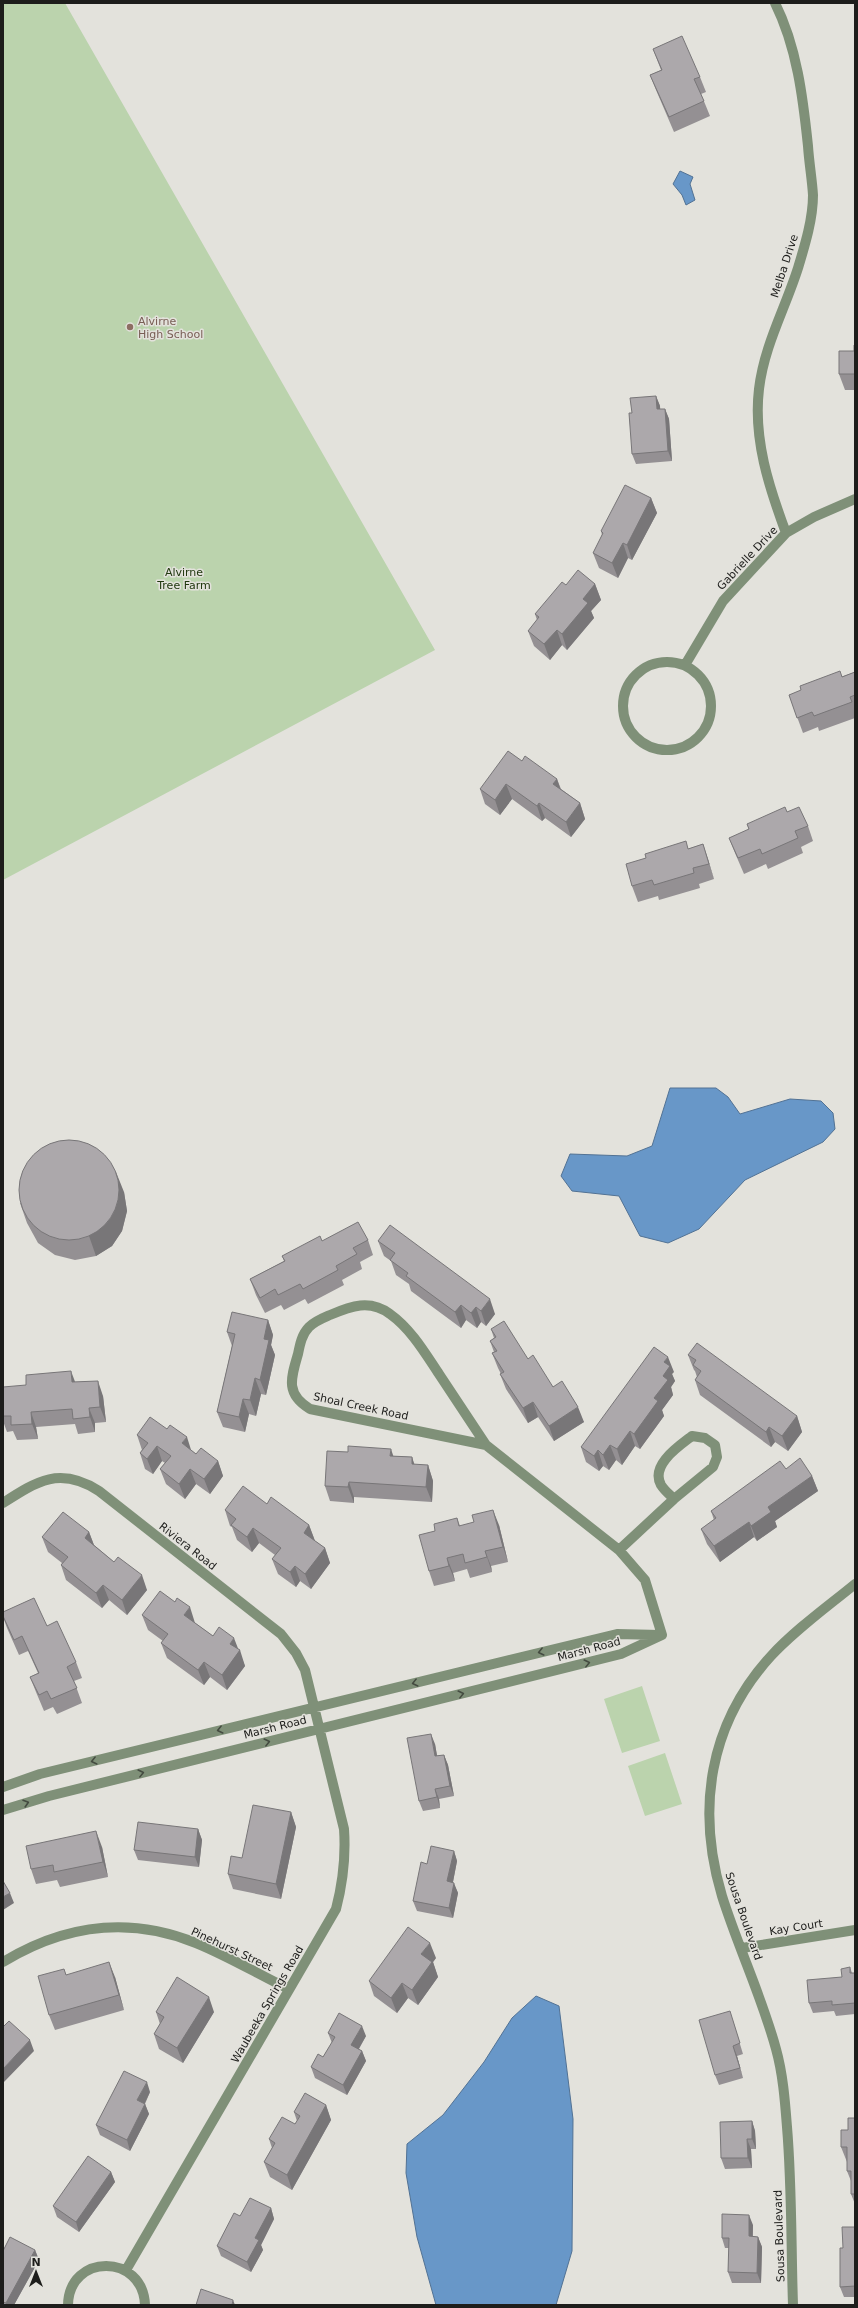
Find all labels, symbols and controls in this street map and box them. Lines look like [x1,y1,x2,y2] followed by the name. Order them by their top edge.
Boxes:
[768,233,801,299] street label: Melba Drive
[138,315,203,341] place label: Alvirne High School
[125,322,135,332] marker: Alvirne High School
[715,524,780,593] street label: Gabrielle Drive
[156,566,211,592] park label: Alvirne Tree Farm
[312,1390,410,1423] street label: Shoal Creek Road
[156,1520,219,1573] street label: Riviera Road
[556,1635,622,1664] street label: Marsh Road
[538,1648,544,1656] one-way arrow
[584,1659,590,1667] one-way arrow
[411,1678,418,1687] one-way arrow
[458,1690,464,1698] one-way arrow
[242,1713,308,1742] street label: Marsh Road
[217,1725,224,1734] one-way arrow
[263,1738,270,1747] one-way arrow
[91,1756,97,1764] one-way arrow
[137,1770,144,1778] one-way arrow
[22,1799,29,1808] one-way arrow
[722,1870,765,1962] street label: Sousa Boulevard
[768,1917,824,1938] street label: Kay Court
[189,1925,275,1974] street label: Pinehurst Street
[229,1943,306,2065] street label: Waubeeka Springs Road
[771,2190,788,2282] street label: Sousa Boulevard
[16,2252,56,2292] north arrow
[31,2256,41,2269] text: N

